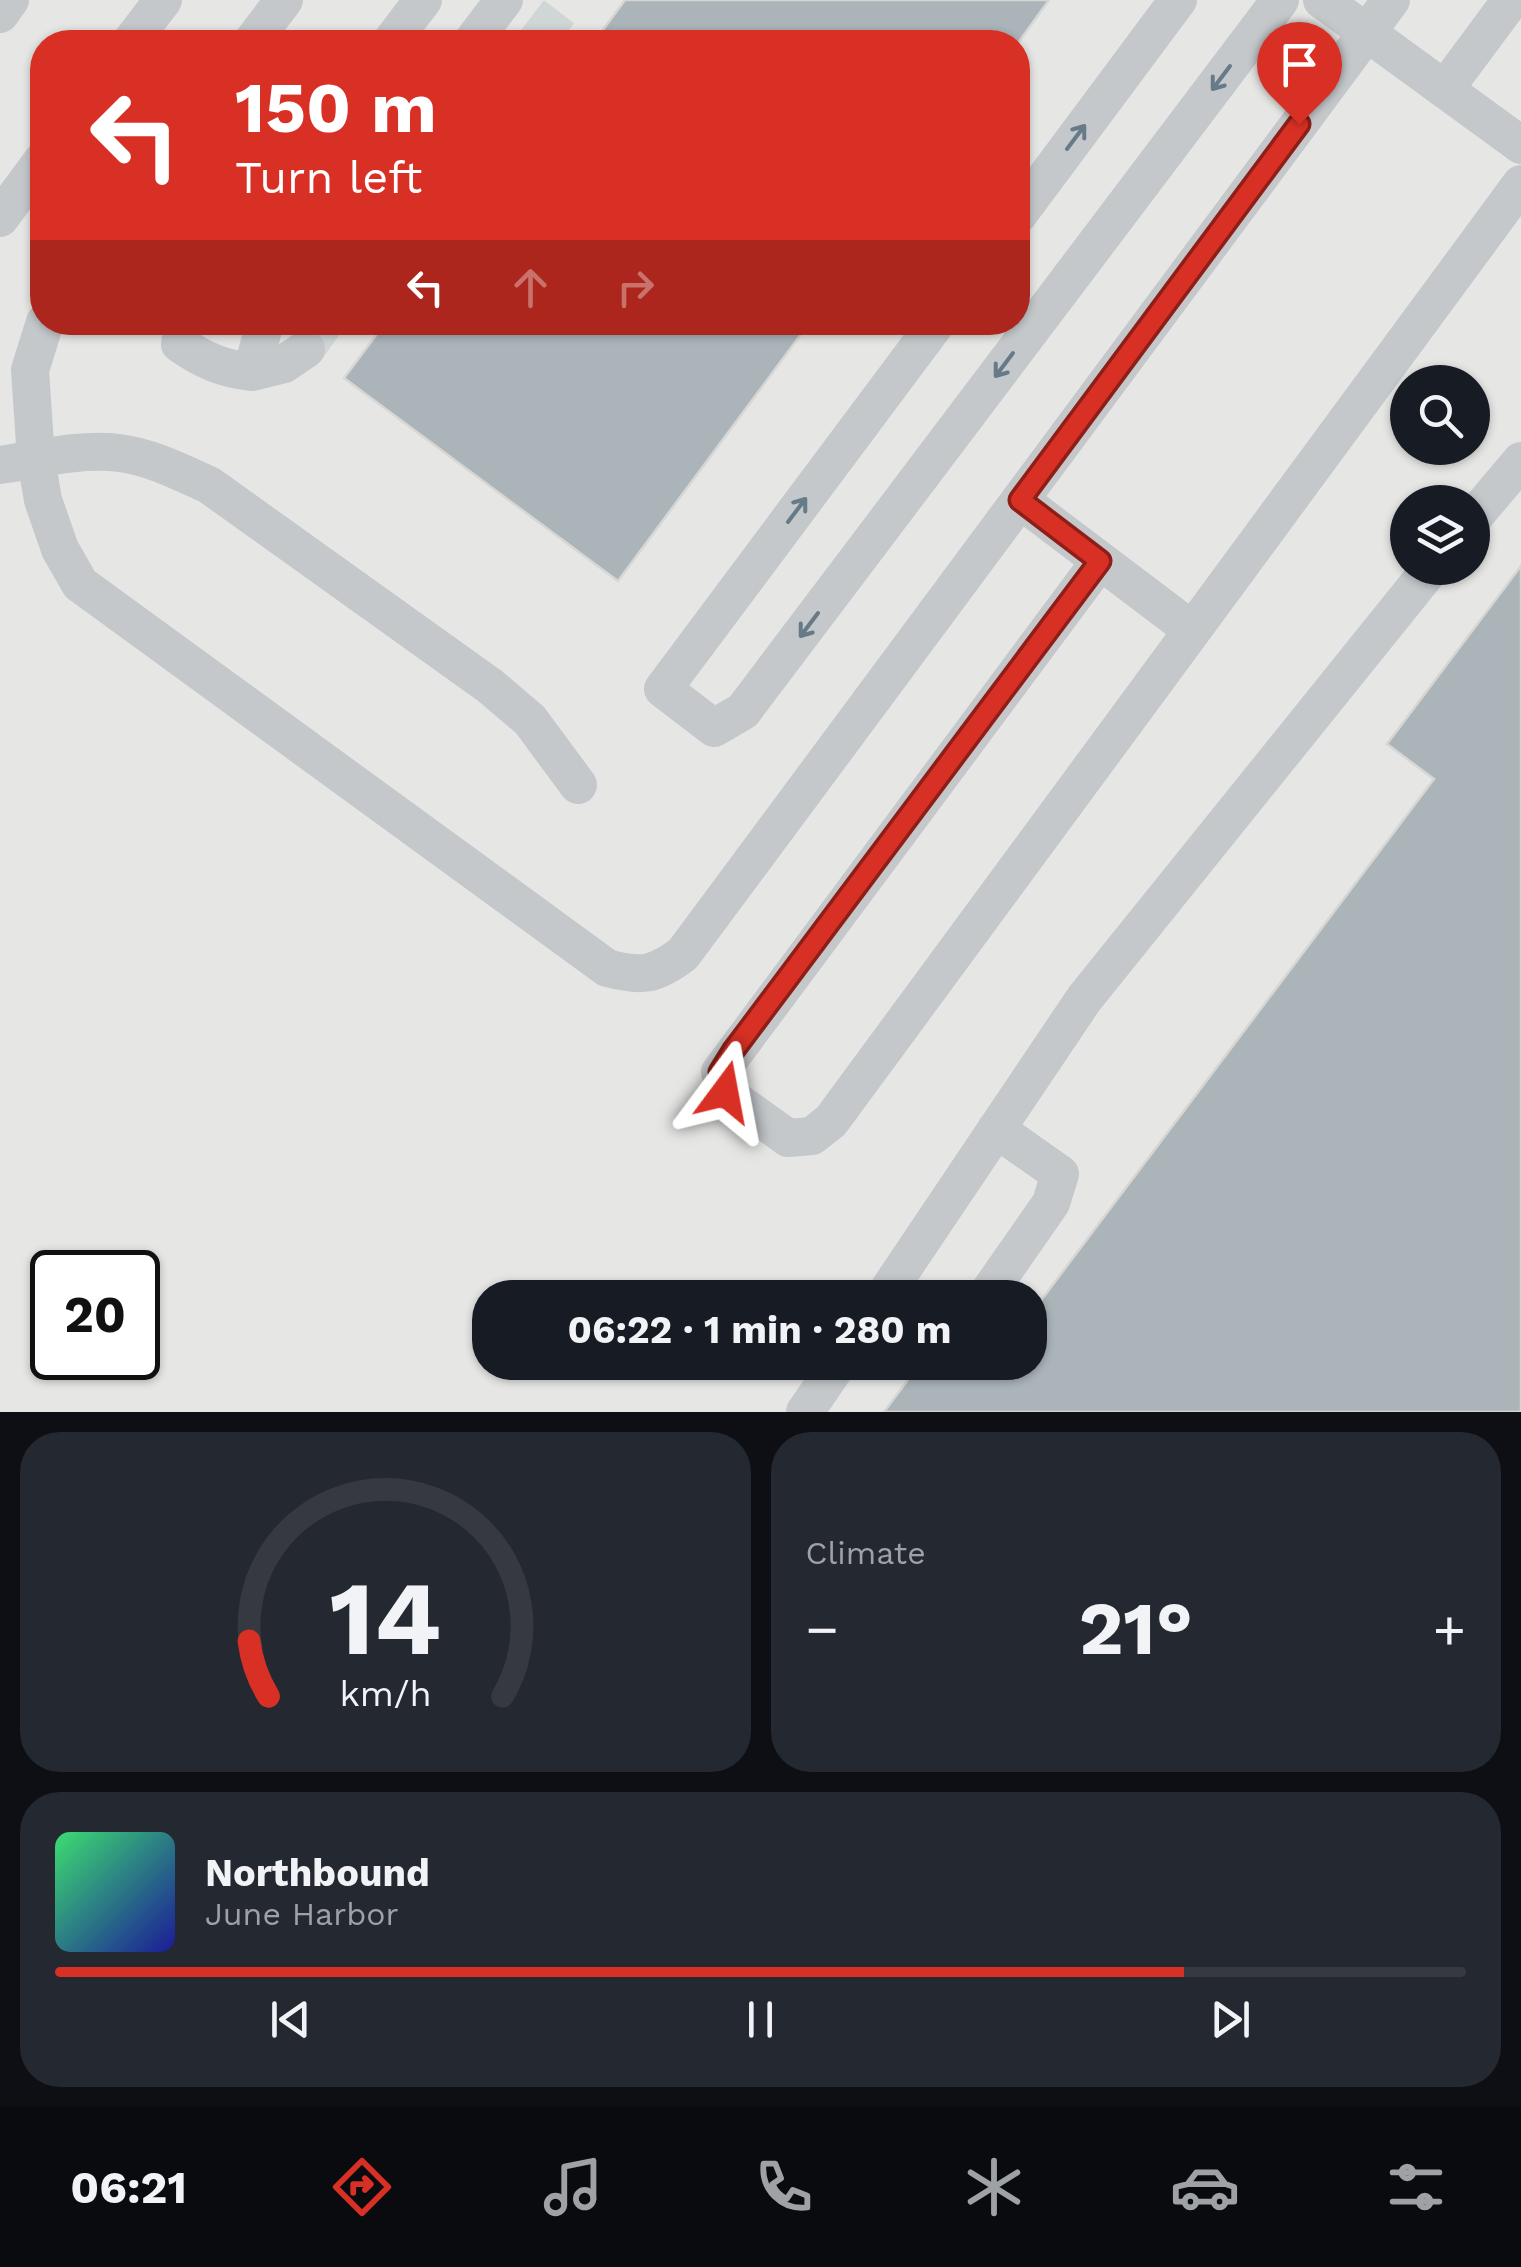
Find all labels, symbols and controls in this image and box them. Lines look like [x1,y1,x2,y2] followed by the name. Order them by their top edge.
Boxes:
[1257,22,1342,125] pin
[1272,37,1327,92] icon: arrive
[1210,64,1231,91] one-way arrow
[235,67,437,149] text: 150 m
[70,70,200,200] icon: left
[1065,124,1086,151] one-way arrow
[235,151,422,204] text: Turn left
[398,260,453,315] icon: left
[503,260,558,315] icon: ahead
[608,260,663,315] icon: right
[994,351,1015,378] one-way arrow
[1390,365,1490,585] map controls
[1390,365,1490,465] button: search
[1390,485,1490,585] button: layers
[786,497,807,524] one-way arrow
[798,611,819,638] one-way arrow
[673,1040,777,1144] position arrow
[30,1250,160,1380] speed limit sign: 20
[568,1308,951,1352] text: 06:22 · 1 min · 280 m
[806,1534,926,1572] text: Climate
[329,1557,441,1679] text: 14
[1079,1584,1193,1672] text: 21°
[806,1597,839,1661] text: −
[1433,1597,1466,1661] text: +
[339,1673,431,1715] text: km/h
[205,1851,430,1895] text: Northbound
[205,1895,399,1933] text: June Harbor
[263,1992,318,2047] icon: previous
[733,1992,788,2047] icon: pause
[1203,1992,1258,2047] icon: next
[327,2152,397,2222] icon: directions
[538,2152,608,2222] icon: music
[749,2152,819,2222] icon: phone
[959,2152,1029,2222] icon: climate
[1170,2152,1240,2222] icon: car
[1381,2152,1451,2222] icon: filters
[70,2161,187,2214] text: 06:21

